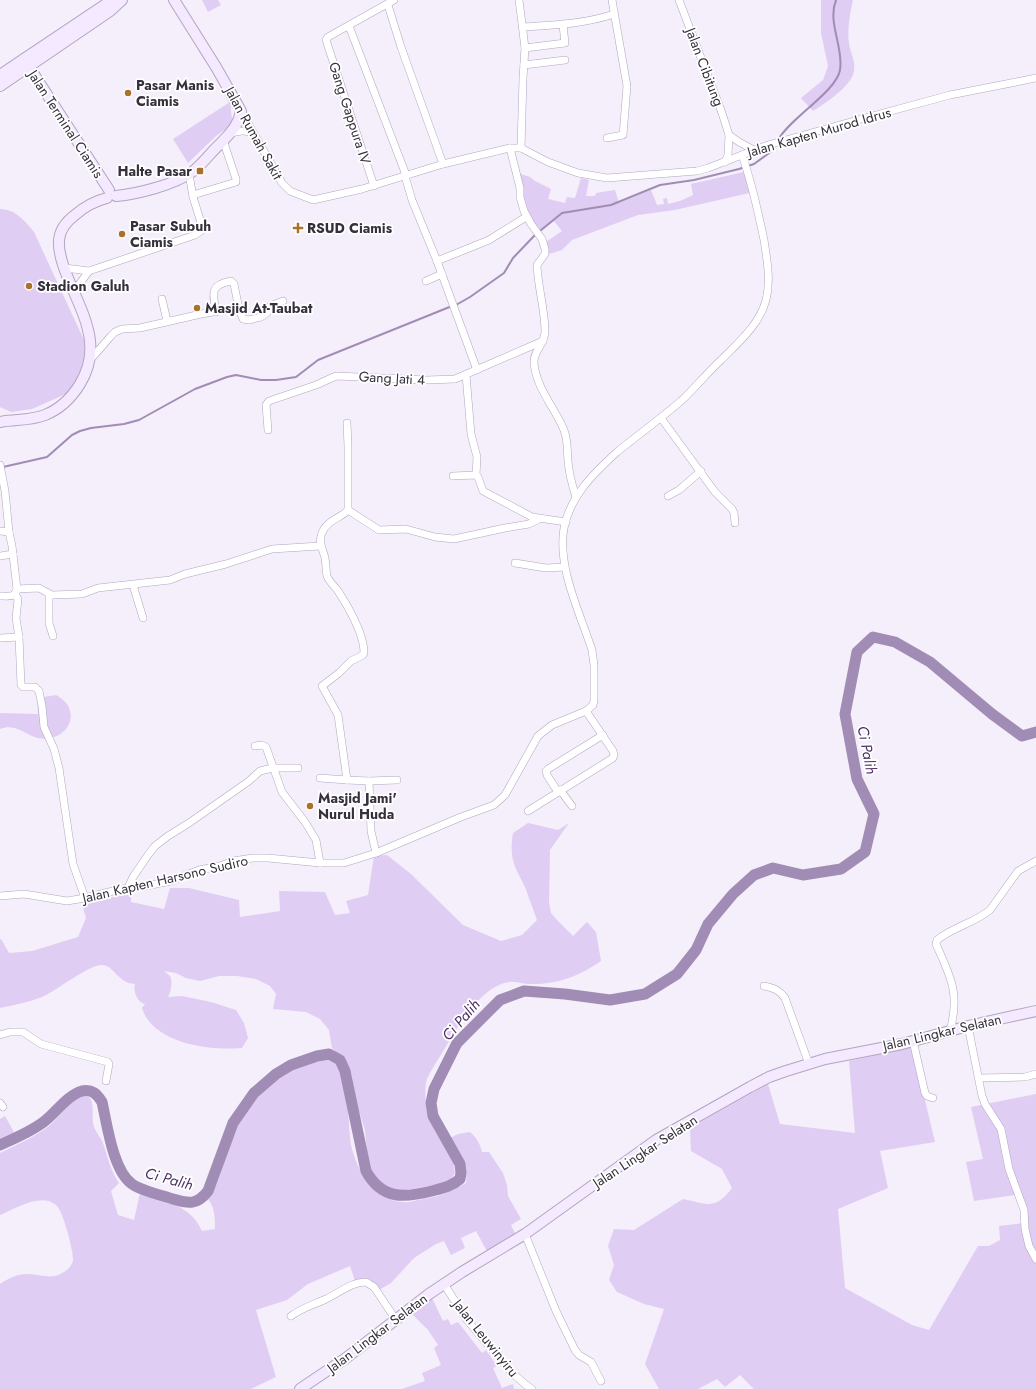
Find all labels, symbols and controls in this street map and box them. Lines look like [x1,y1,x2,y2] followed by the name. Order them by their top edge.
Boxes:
[680,23,729,109] street label: Jalan Cibitung
[324,59,376,167] street label: Gang Gappura IV
[22,64,109,182] street label: Jalan Terminal Ciamis
[136,75,215,111] place label: Pasar Manis Ciamis
[219,81,288,184] street label: Jalan Rumah Sakit
[123,88,133,98] marker: Pasar Manis Ciamis
[743,102,894,163] street label: Jalan Kapten Murod Idrus
[117,161,192,181] place label: Halte Pasar
[195,166,205,176] marker: Halte Pasar
[130,216,211,252] place label: Pasar Subuh Ciamis
[307,218,393,238] place label: RSUD Ciamis
[292,222,304,234] marker: RSUD Ciamis
[117,229,127,239] marker: Pasar Subuh Ciamis
[37,276,130,296] place label: Stadion Galuh
[24,281,34,291] marker: Stadion Galuh
[205,298,313,318] place label: Masjid At-Taubat
[192,303,202,313] marker: Masjid At-Taubat
[358,366,426,390] street label: Gang Jati 4
[852,724,882,776] water label: Ci Palih
[318,788,397,824] place label: Masjid Jami' Nurul Huda
[305,801,315,811] marker: Masjid Jami' Nurul Huda
[78,850,250,908] street label: Jalan Kapten Harsono Sudiro
[437,994,485,1046] water label: Ci Palih
[879,1009,1003,1056] street label: Jalan Lingkar Selatan
[587,1110,701,1193] street label: Jalan Lingkar Selatan
[143,1162,195,1196] water label: Ci Palih
[321,1289,431,1379] street label: Jalan Lingkar Selatan
[447,1293,524,1381] street label: Jalan Leuwinyiru

